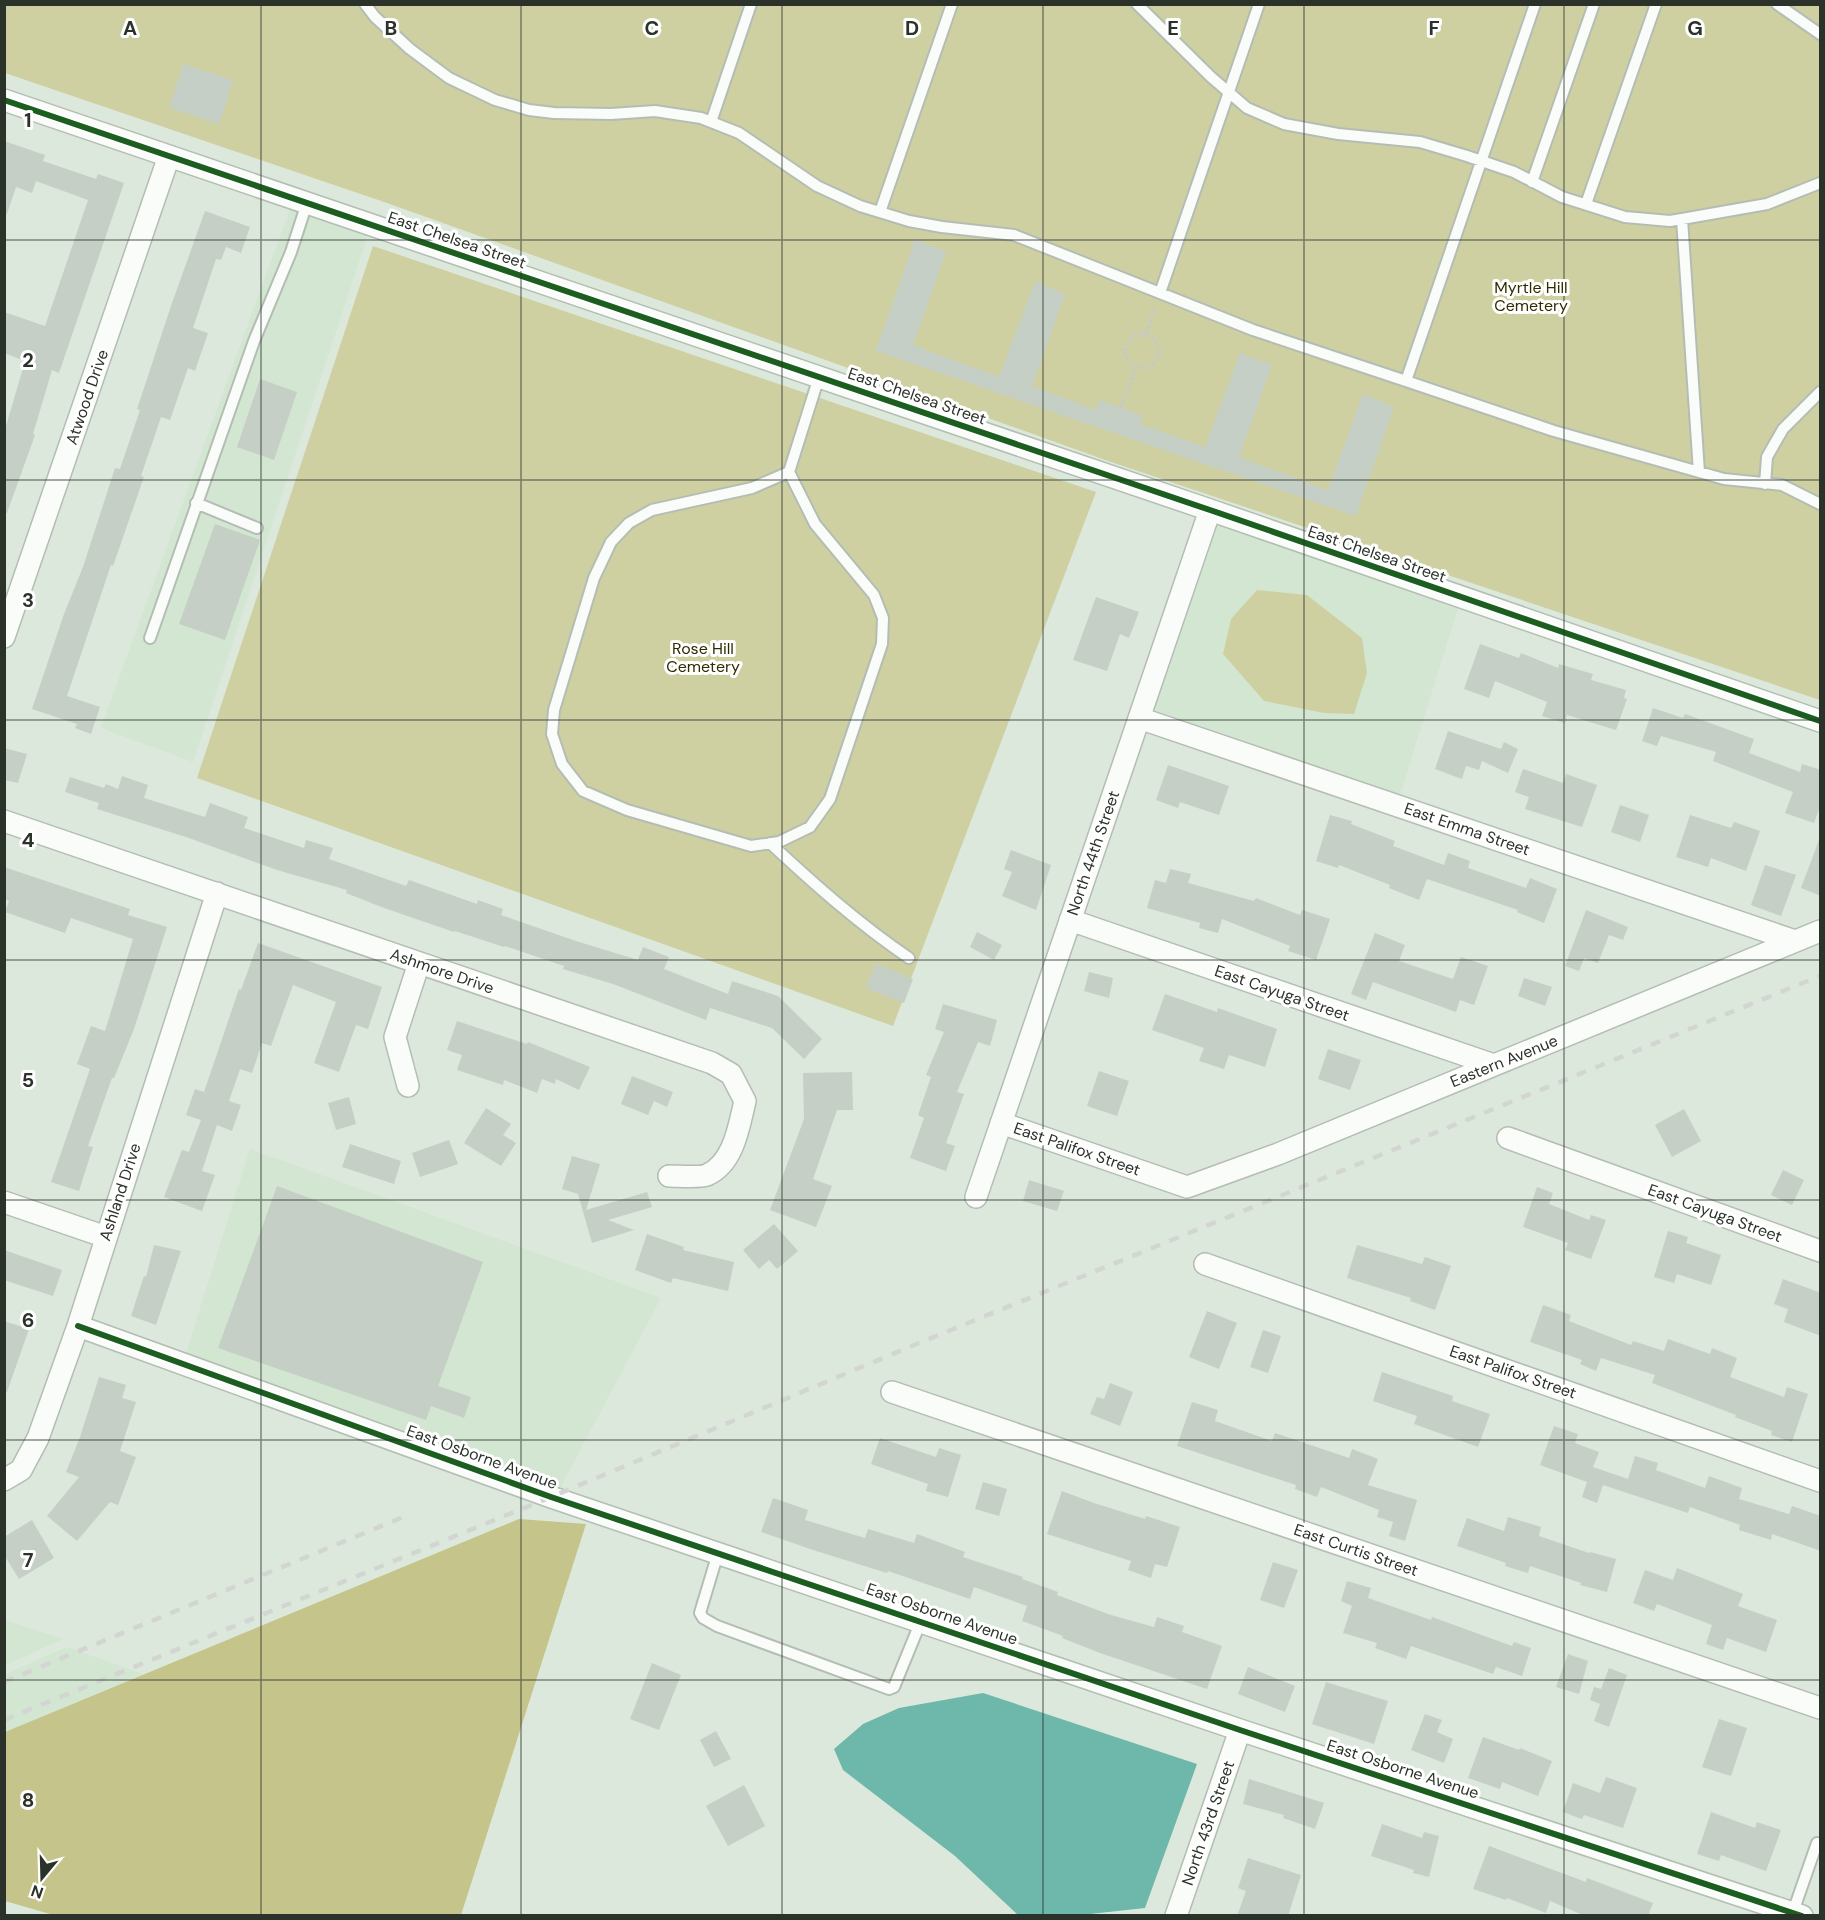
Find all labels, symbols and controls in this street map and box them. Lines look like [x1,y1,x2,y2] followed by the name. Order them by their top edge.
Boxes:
[123,15,137,41] text: A
[385,15,397,41] text: B
[645,15,659,41] text: C
[905,15,919,41] text: D
[1167,15,1179,41] text: E
[1428,15,1440,41] text: F
[1687,15,1703,41] text: G
[24,107,32,133] text: 1
[385,207,529,273] street label: East Chelsea Street
[1494,277,1568,316] park label: Myrtle Hill Cemetery
[22,347,34,373] text: 2
[61,347,113,447] street label: Atwood Drive
[845,363,989,429] street label: East Chelsea Street
[1305,521,1449,587] street label: East Chelsea Street
[22,587,34,613] text: 3
[666,638,740,677] park label: Rose Hill Cemetery
[1062,788,1124,918] street label: North 44th Street
[1401,798,1533,860] street label: East Emma Street
[22,827,35,853] text: 4
[387,943,497,999] street label: Ashmore Drive
[1212,960,1352,1026] street label: East Cayuga Street
[1447,1030,1561,1092] street label: Eastern Avenue
[22,1067,34,1093] text: 5
[1011,1117,1143,1181] street label: East Palifox Street
[94,1140,146,1244] street label: Ashland Drive
[1645,1179,1785,1247] street label: East Cayuga Street
[22,1307,34,1333] text: 6
[1447,1340,1579,1404] street label: East Palifox Street
[404,1420,560,1494] street label: East Osborne Avenue
[1291,1519,1421,1581] street label: East Curtis Street
[23,1547,34,1573] text: 7
[864,1578,1020,1650] street label: East Osborne Avenue
[1324,1734,1482,1804] street label: East Osborne Avenue
[1177,1758,1239,1888] street label: North 43rd Street
[22,1787,34,1813] text: 8
[12,1848,72,1908] north arrow
[28,1880,46,1904] text: N

